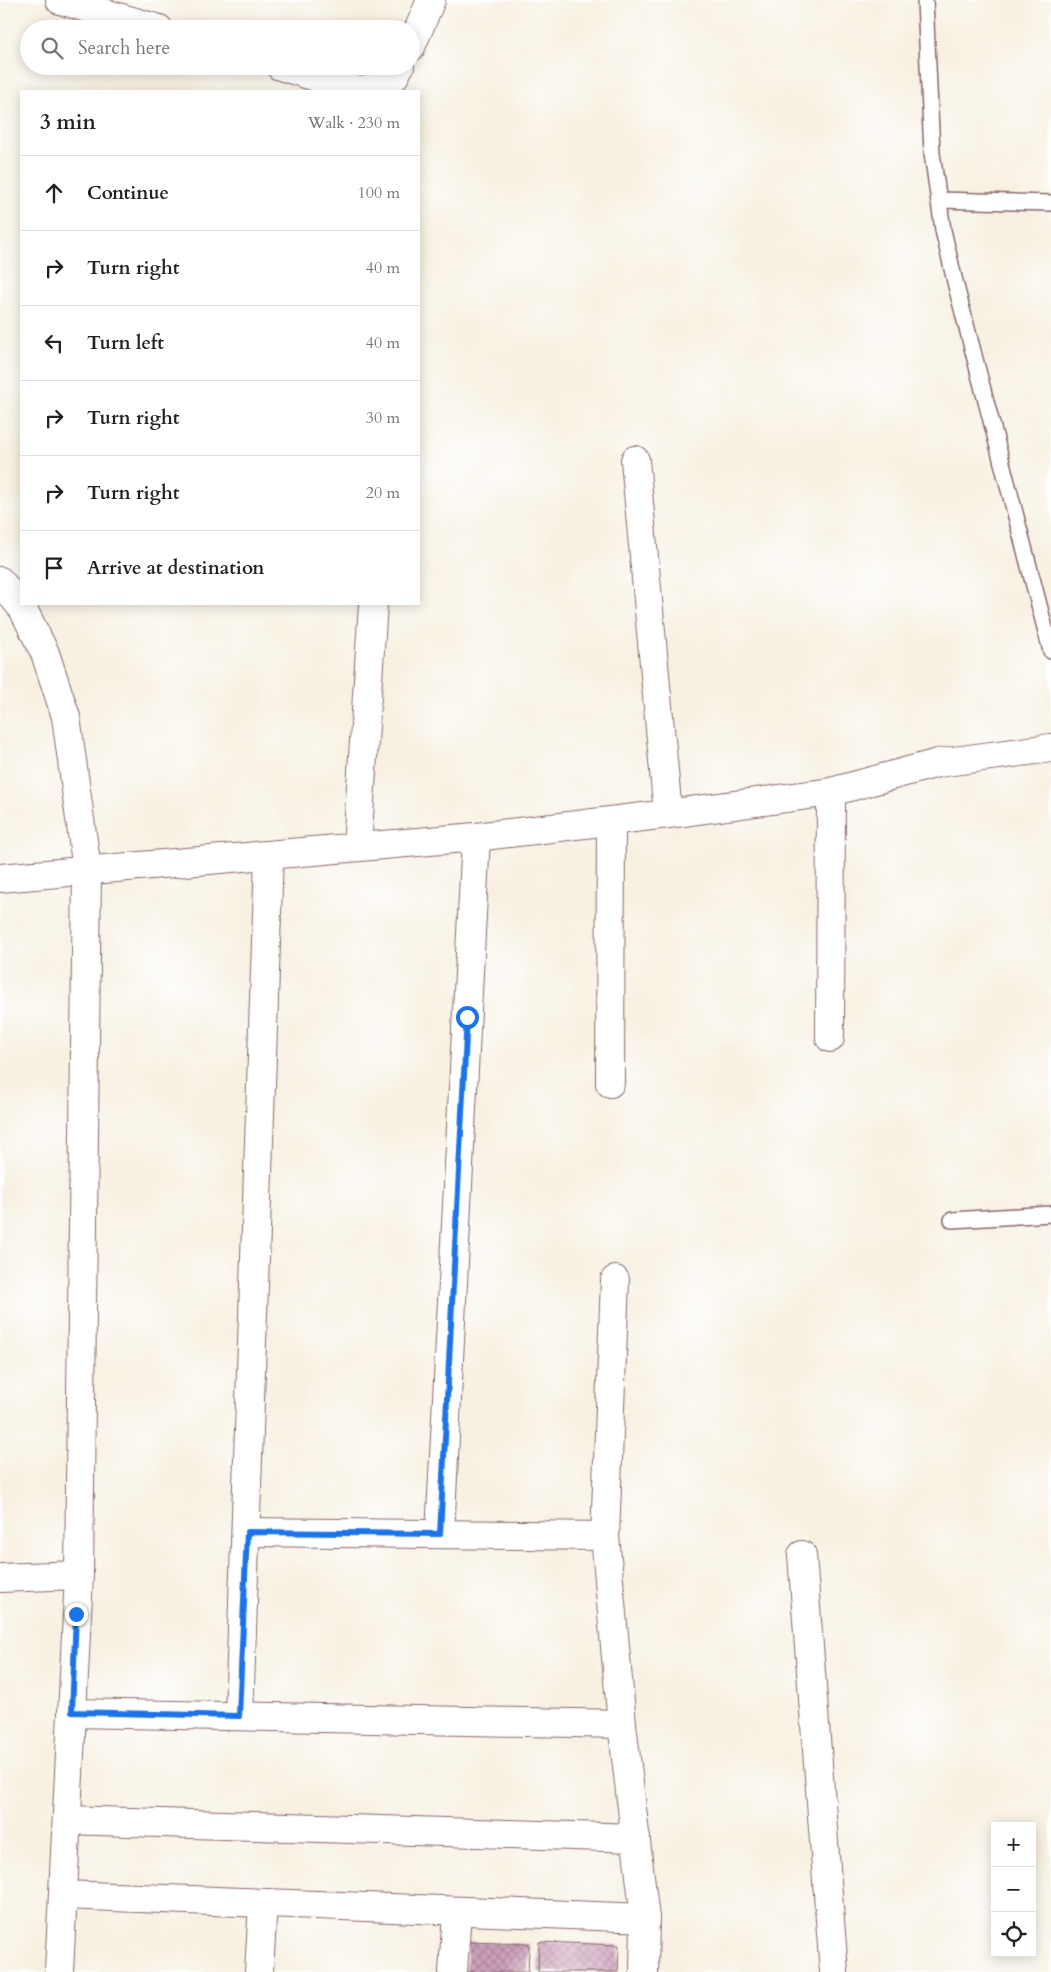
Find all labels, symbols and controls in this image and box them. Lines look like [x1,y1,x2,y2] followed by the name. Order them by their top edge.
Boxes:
[20,20,420,75] search box
[38,34,66,62] icon: search
[78,35,170,61] text: Search here
[40,108,96,137] text: 3 min
[308,112,400,134] text: Walk · 230 m
[40,179,68,207] icon: ahead
[87,180,169,206] text: Continue
[358,182,400,204] text: 100 m
[40,254,68,282] icon: right
[87,255,179,281] text: Turn right
[366,257,400,279] text: 40 m
[40,329,68,357] icon: left
[87,330,164,356] text: Turn left
[366,332,400,354] text: 40 m
[40,404,68,432] icon: right
[87,405,179,431] text: Turn right
[366,407,400,429] text: 30 m
[40,479,68,507] icon: right
[87,480,179,506] text: Turn right
[366,482,400,504] text: 20 m
[40,554,68,582] icon: arrive
[87,555,264,581] text: Arrive at destination
[456,1006,479,1029] route start
[65,1603,88,1626] route end
[991,1822,1036,1957] map controls
[991,1822,1036,1867] button: +
[991,1867,1036,1912] button: −
[991,1912,1036,1957] button: locate

